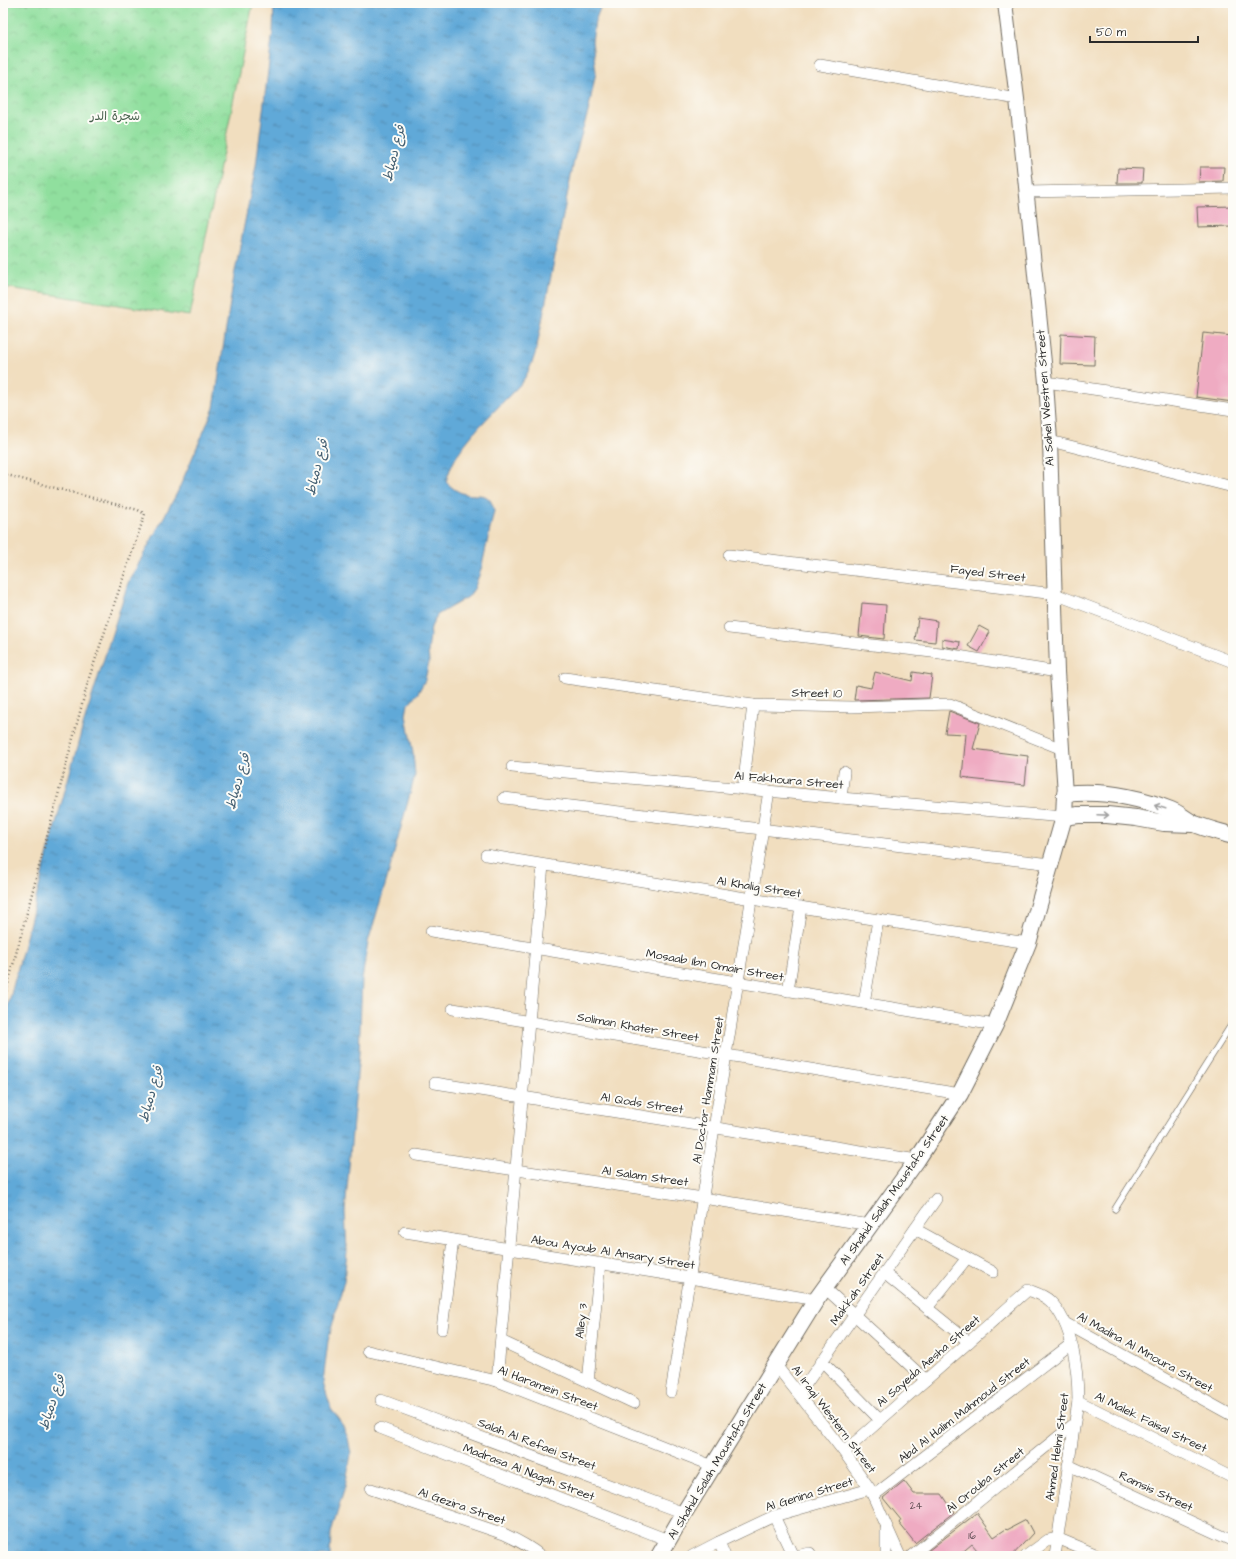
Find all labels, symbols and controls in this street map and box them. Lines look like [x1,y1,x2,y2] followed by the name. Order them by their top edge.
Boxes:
[1090,18,1198,44] scale bar
[1096,24,1127,41] text: 50 m
[89,108,140,125] park label: شجرة الدر
[378,123,410,183] water label: فرع دمياط
[1032,329,1059,467] street label: Al Sahel Westren Street
[301,437,333,497] water label: فرع دمياط
[949,560,1027,588] street label: Fayed Street
[791,685,843,702] street label: Street 10
[221,751,255,811] water label: فرع دمياط
[734,767,844,794] street label: Al Fakhoura Street
[1154,803,1167,810] one-way arrow
[1096,811,1109,819] one-way arrow
[715,872,803,904] street label: Al Khalig Street
[645,945,785,986] street label: Mosaab Ibn Omair Street
[576,1008,700,1047] street label: Soliman Khater Street
[688,1015,729,1165] street label: Al Doctor Hammam Street
[134,1064,168,1124] water label: فرع دمياط
[599,1089,685,1118] street label: Al Qods Street
[836,1111,953,1269] street label: Al Shahid Salah Moustafa Street
[600,1162,690,1191] street label: Al Salam Street
[529,1231,696,1275] street label: Abou Ayoub Al Ansary Street
[826,1250,889,1329] street label: Makkah Street
[571,1303,593,1340] street label: Alley 3
[1074,1308,1216,1397] street label: Al Madina Al Mnoura Street
[873,1311,985,1412] street label: Al Sayeda Aesha Street
[895,1353,1034,1467] street label: Abd Al Halim Mahmoud Street
[495,1362,600,1415] street label: Al Haramein Street
[787,1362,880,1477] street label: Al Iraqi Western Street
[35,1372,70,1432] water label: فرع دمياط
[664,1380,771,1543] street label: Al Shahid Salah Moustafa Street
[1092,1388,1210,1457] street label: Al Malek Faisal Street
[1041,1392,1074,1502] street label: Ahmed Helmi Street
[475,1414,599,1475] street label: Salah Al Refaei Street
[460,1439,597,1506] street label: Madrasa Al Nagah Street
[942,1443,1028,1517] street label: Al Orouba Street
[1116,1467,1196,1516] street label: Ramsis Street
[763,1473,855,1516] street label: Al Genina Street
[416,1484,508,1529] street label: Al Gezira Street
[910,1499,922,1513] house number: 24
[968,1529,976,1543] house number: 16

